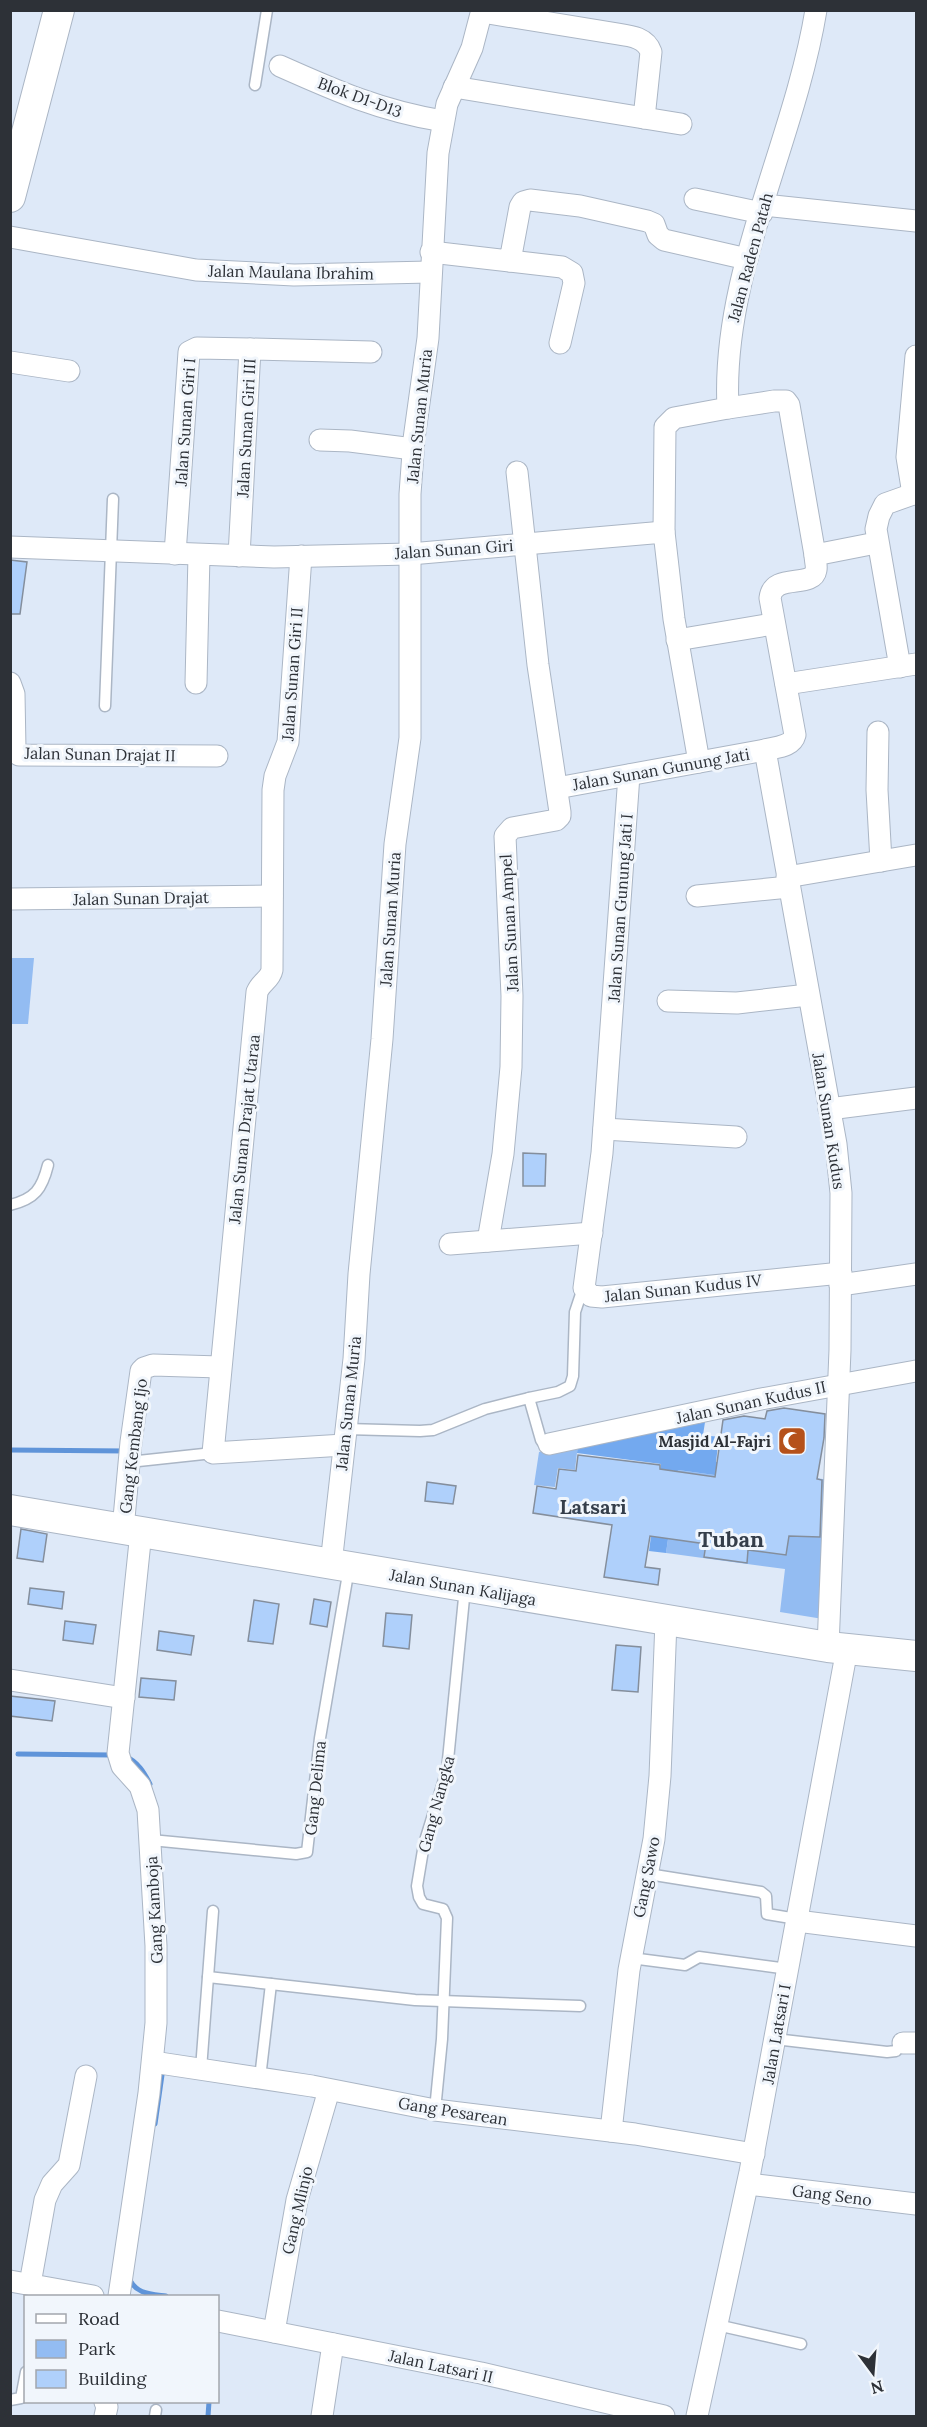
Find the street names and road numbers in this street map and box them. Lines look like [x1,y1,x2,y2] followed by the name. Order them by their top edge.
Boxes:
[315,73,405,121] street label: Blok D1-D13
[723,190,777,325] street label: Jalan Raden Patah
[207,261,374,283] street label: Jalan Maulana Ibrahim
[402,348,436,485] street label: Jalan Sunan Muria
[170,357,199,488] street label: Jalan Sunan Giri I
[232,358,260,499] street label: Jalan Sunan Giri III
[393,535,514,563] street label: Jalan Sunan Giri
[277,606,307,743] street label: Jalan Sunan Giri II
[23,743,176,765] street label: Jalan Sunan Drajat II
[570,744,751,795] street label: Jalan Sunan Gunung Jati
[603,813,637,1004] street label: Jalan Sunan Gunung Jati I
[375,851,405,988] street label: Jalan Sunan Muria
[495,854,523,993] street label: Jalan Sunan Ampel
[72,887,210,909] street label: Jalan Sunan Drajat
[224,1033,264,1226] street label: Jalan Sunan Drajat Utaraa
[808,1050,850,1191] street label: Jalan Sunan Kudus
[602,1270,763,1306] street label: Jalan Sunan Kudus IV
[331,1335,365,1472] street label: Jalan Sunan Muria
[673,1376,828,1428] street label: Jalan Sunan Kudus II
[115,1377,151,1515] street label: Gang Kembang Ijo
[387,1564,538,1610] street label: Jalan Sunan Kalijaga
[300,1740,330,1836] street label: Gang Delima
[413,1753,459,1855] street label: Gang Nangka
[628,1835,664,1919] street label: Gang Sawo
[141,1856,167,1964] street label: Gang Kamboja
[757,1982,795,2087] street label: Jalan Latsari I
[397,2092,509,2130] street label: Gang Pesarean
[277,2164,317,2256] street label: Gang Mlinjo
[791,2180,873,2210] street label: Gang Seno
[386,2345,495,2387] street label: Jalan Latsari II

